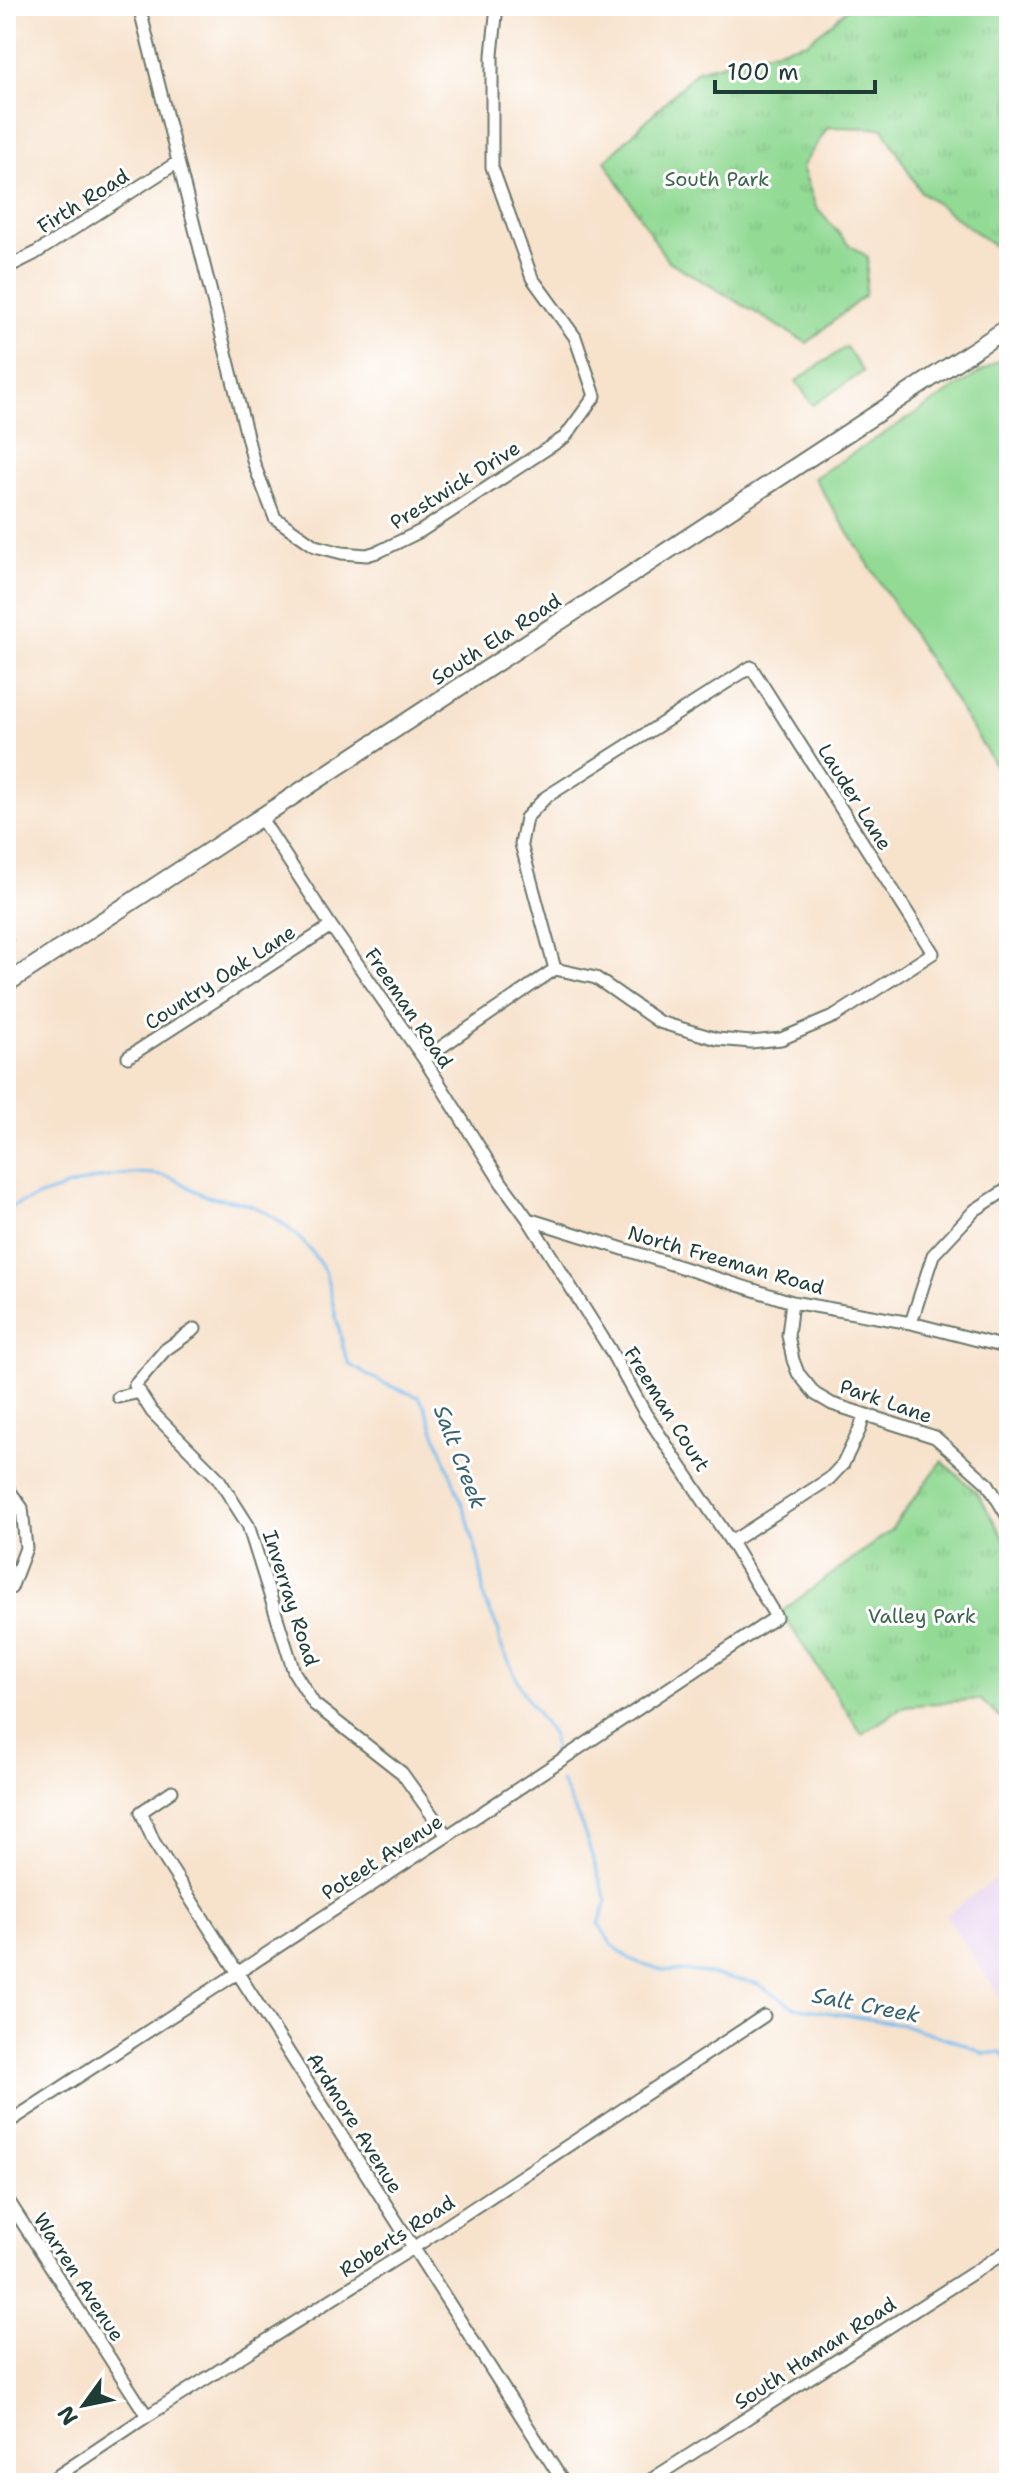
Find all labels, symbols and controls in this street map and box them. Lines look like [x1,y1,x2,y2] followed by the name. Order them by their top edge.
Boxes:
[715,44,875,94] scale bar
[727,56,799,88] text: 100 m
[32,162,134,239] street label: Firth Road
[664,166,770,192] park label: South Park
[385,435,525,535] street label: Prestwick Drive
[426,587,566,691] street label: South Ela Road
[812,739,898,855] street label: Lauder Lane
[140,918,300,1036] street label: Country Oak Lane
[359,943,459,1073] street label: Freeman Road
[625,1219,828,1301] street label: North Freeman Road
[618,1342,716,1476] street label: Freeman Court
[836,1373,936,1429] street label: Park Lane
[427,1401,493,1513] water label: Salt Creek
[257,1527,325,1670] street label: Inverray Road
[868,1603,976,1629] park label: Valley Park
[316,1808,448,1906] street label: Poteet Avenue
[810,1980,923,2030] water label: Salt Creek
[301,2048,409,2198] street label: Ardmore Avenue
[334,2189,460,2283] street label: Roberts Road
[28,2208,130,2346] street label: Warren Avenue
[729,2291,901,2415] street label: South Haman Road
[44,2365,124,2445] north arrow
[51,2400,85,2431] text: N

